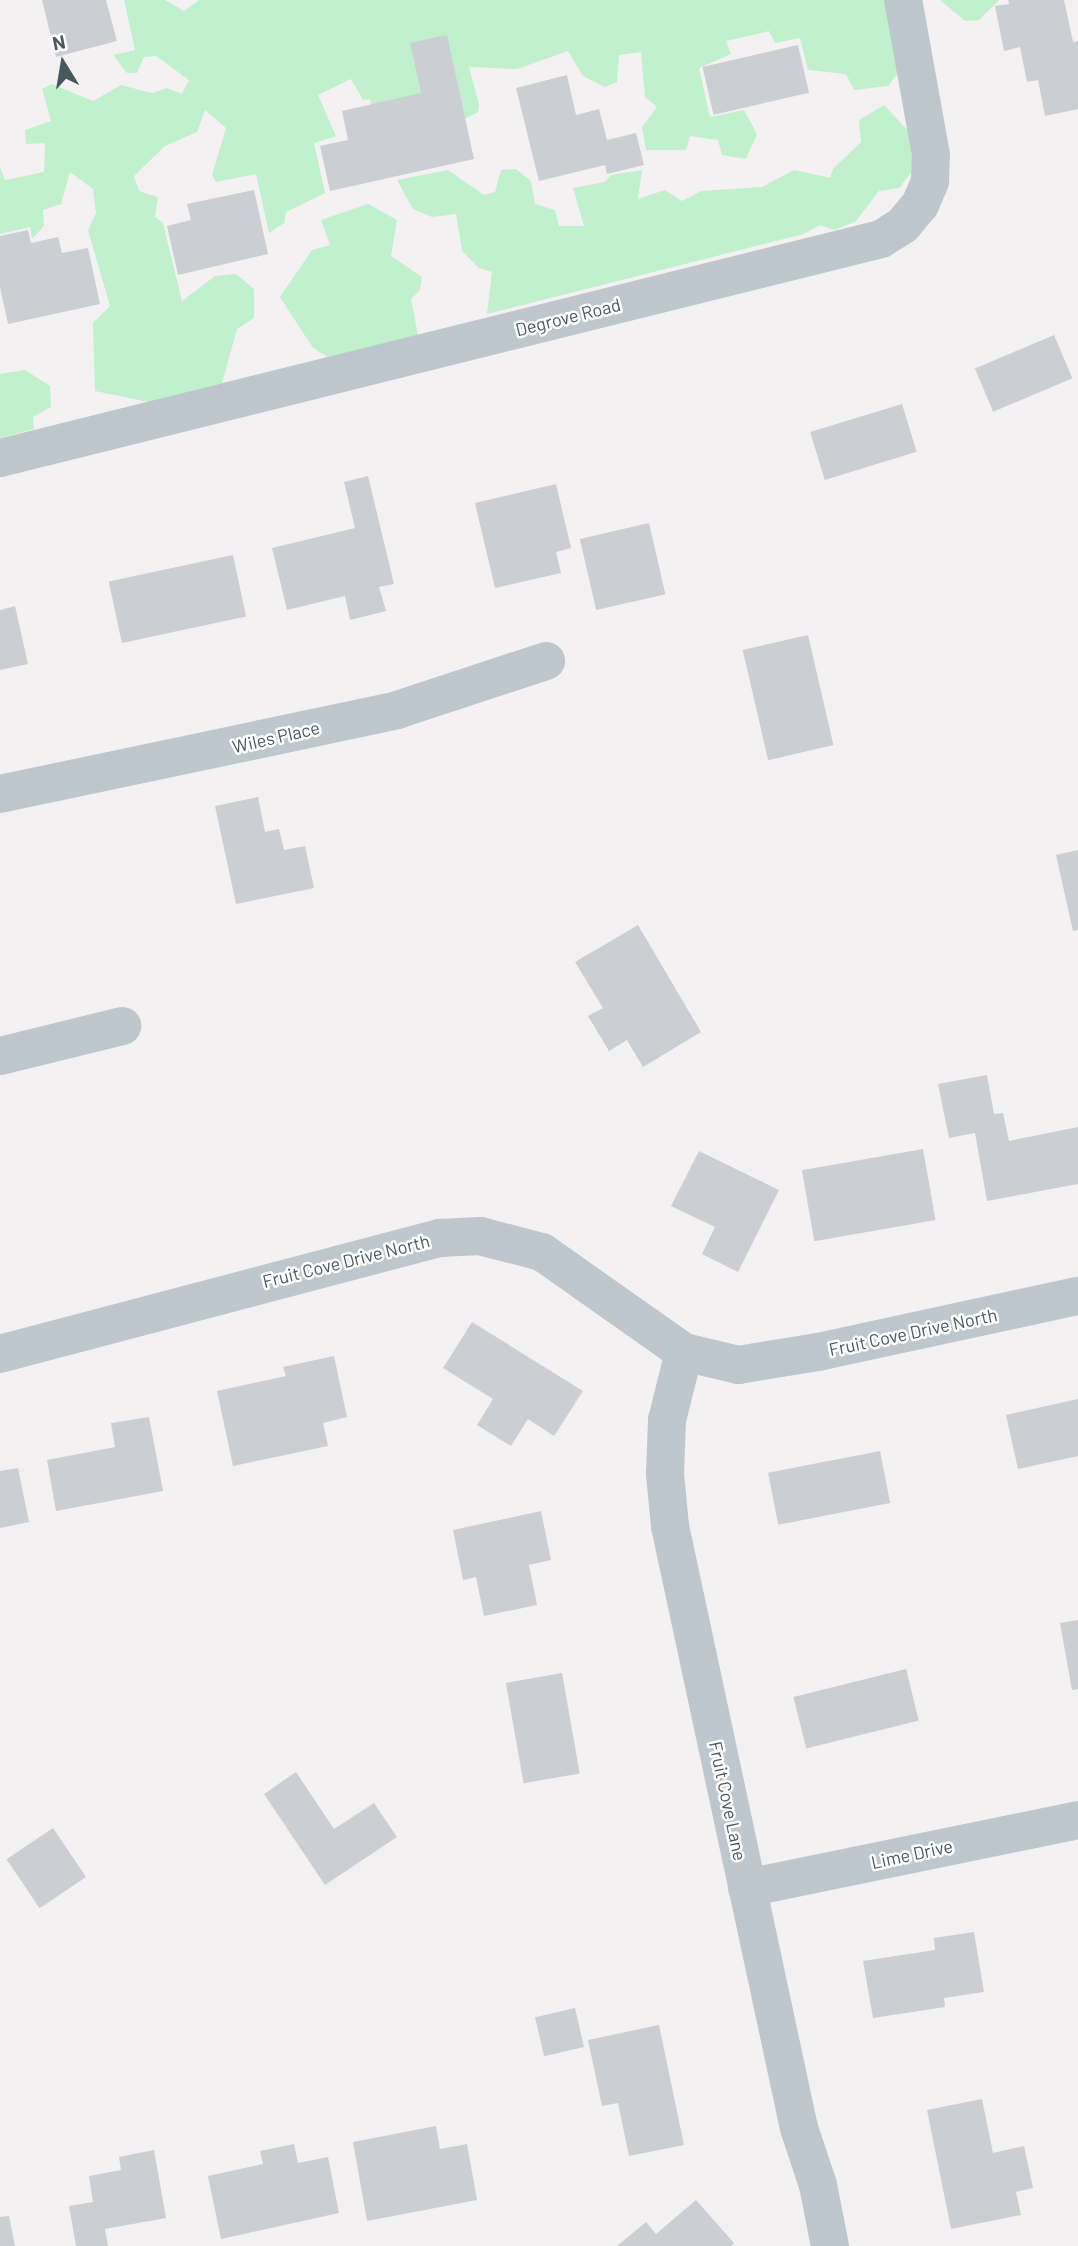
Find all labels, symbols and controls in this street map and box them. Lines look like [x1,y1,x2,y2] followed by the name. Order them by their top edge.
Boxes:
[28,28,98,98] north arrow
[50,29,67,54] text: N
[513,294,623,340] street label: Degrove Road
[230,716,322,758] street label: Wiles Place
[260,1230,432,1292] street label: Fruit Cove Drive North
[827,1304,999,1360] street label: Fruit Cove Drive North
[705,1739,751,1863] street label: Fruit Cove Lane
[869,1835,955,1873] street label: Lime Drive

